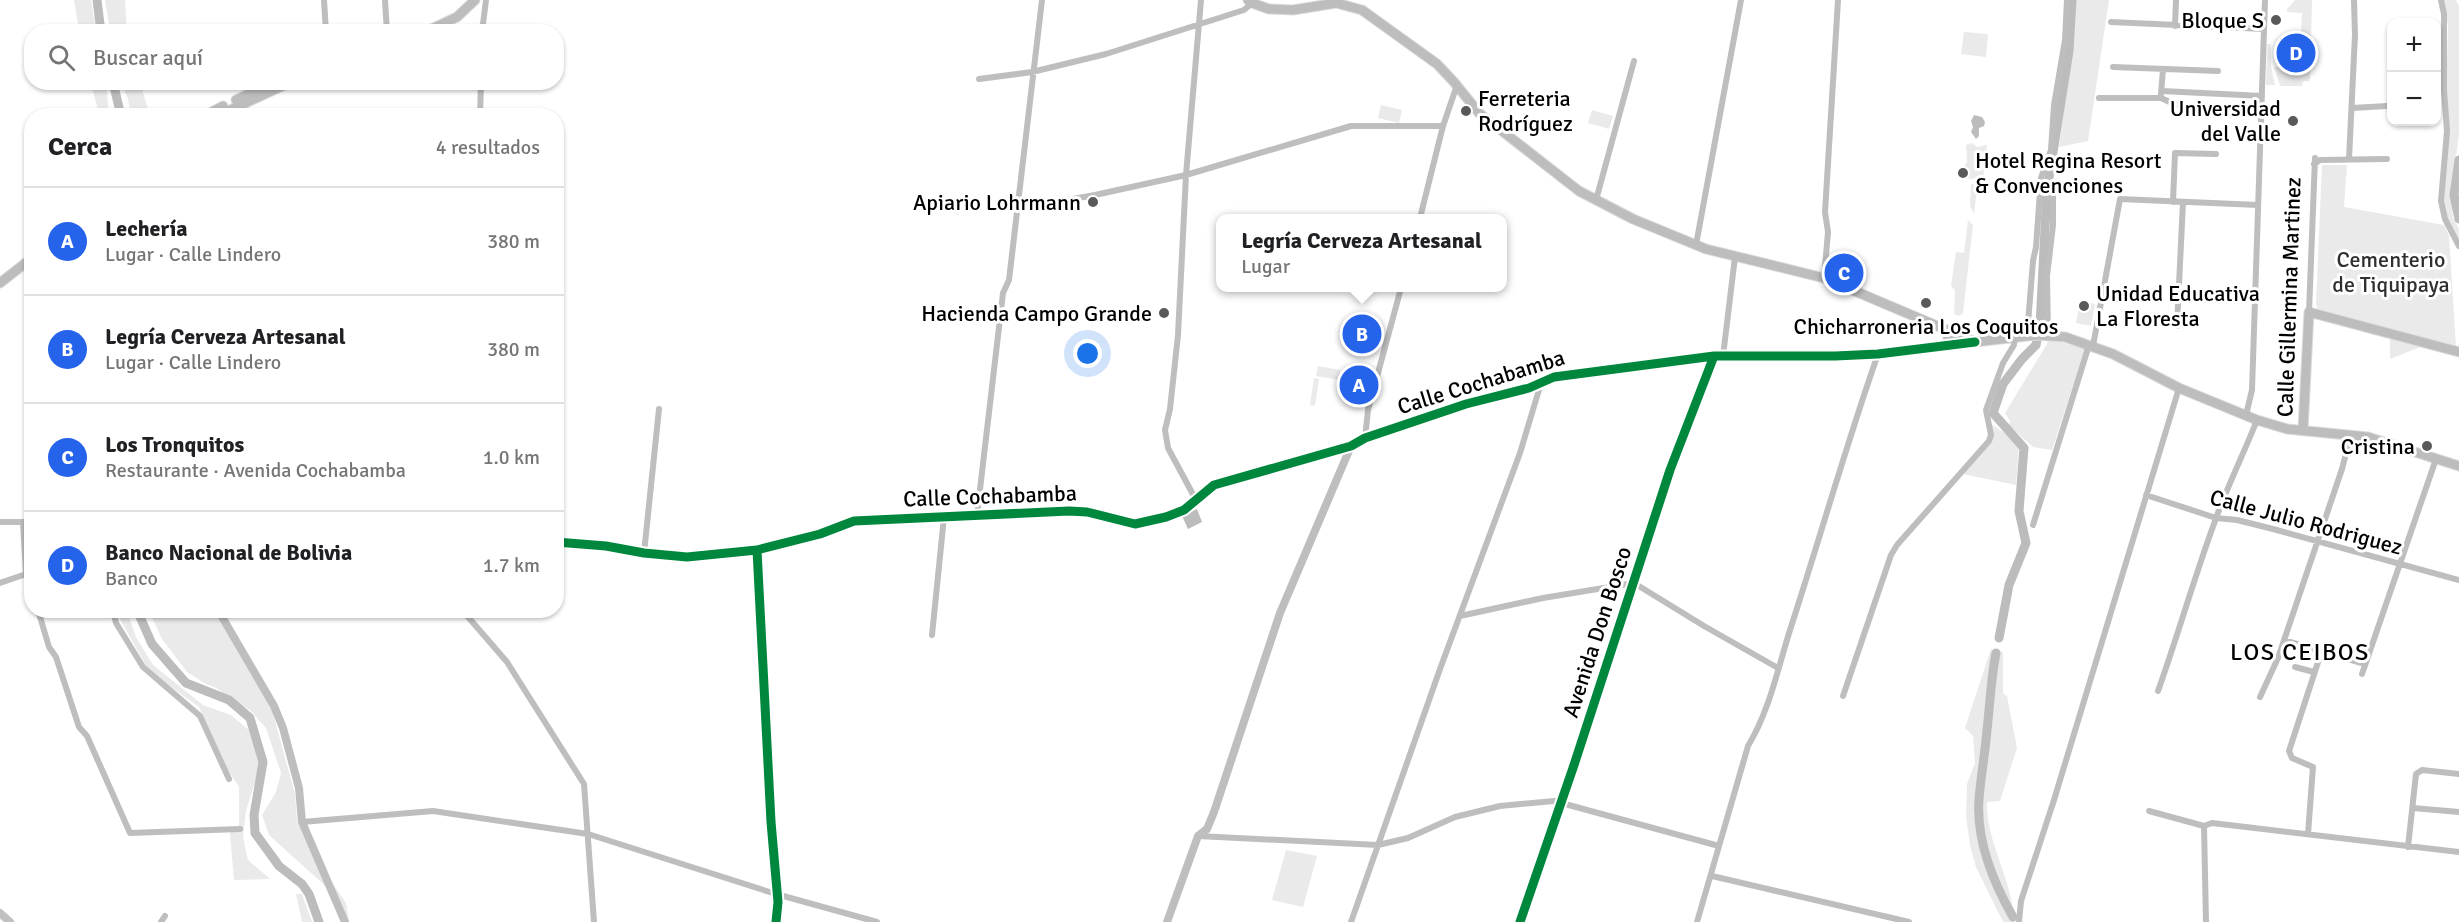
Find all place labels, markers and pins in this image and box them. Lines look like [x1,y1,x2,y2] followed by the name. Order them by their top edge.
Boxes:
[2181,7,2264,34] place label: Bloque S
[2269,13,2283,27] marker: Bloque S
[2276,31,2316,76] pin: D
[1478,85,1573,137] place label: Ferreteria Rodríguez
[2170,95,2281,147] place label: Universidad del Valle
[1459,104,1473,118] marker: Ferreteria Rodríguez
[2286,114,2300,128] marker: Universidad del Valle
[1975,147,2162,199] place label: Hotel Regina Resort & Convenciones
[1956,166,1970,180] marker: Hotel Regina Resort & Convenciones
[913,189,1081,216] place label: Apiario Lohrmann
[1086,195,1100,209] marker: Apiario Lohrmann
[1824,250,1864,296] pin: C
[2096,280,2260,332] place label: Unidad Educativa La Floresta
[1919,296,1933,310] marker: Chicharroneria Los Coquitos
[2077,299,2091,313] marker: Unidad Educativa La Floresta
[921,300,1152,327] place label: Hacienda Campo Grande
[1157,306,1171,320] marker: Hacienda Campo Grande
[1342,312,1382,356] pin: B
[1794,313,2058,340] place label: Chicharroneria Los Coquitos
[1340,362,1378,408] pin: A
[2341,433,2415,460] place label: Cristina
[2420,439,2434,453] marker: Cristina

